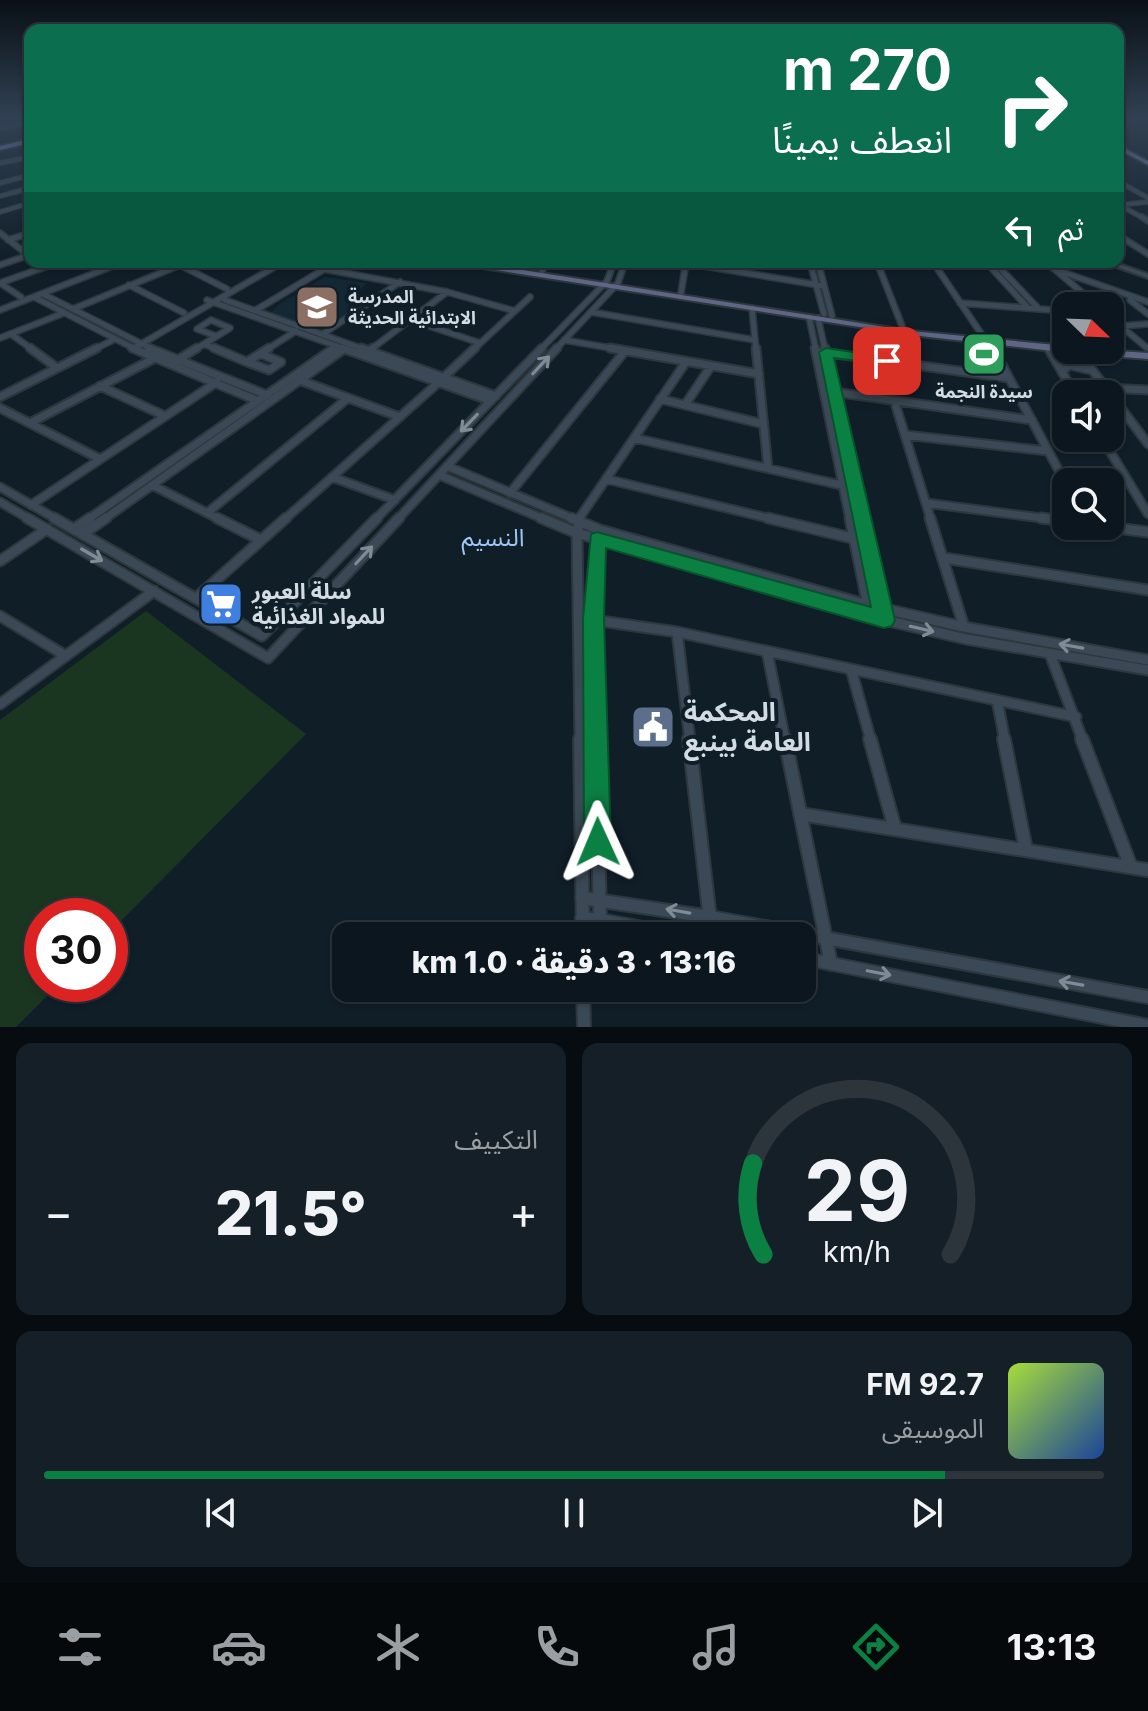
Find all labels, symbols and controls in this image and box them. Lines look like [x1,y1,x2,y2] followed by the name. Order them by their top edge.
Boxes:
[783,36,952,104] text: 270 m
[980,56,1084,160] icon: right
[772,118,952,162] text: انعطف يمينًا
[998,208,1042,252] icon: left
[1058,211,1084,247] text: ثم
[293,283,341,331] school or university icon: المدرسة الابتدائية الحديثة
[348,286,476,328] place label: المدرسة الابتدائية الحديثة
[1052,292,1124,364] north arrow
[1052,292,1124,540] map controls
[853,327,921,395] pin
[960,330,1008,378] sports icon: سيدة النجمة
[865,339,909,383] icon: arrive
[532,355,551,375] one-way arrow
[1052,380,1124,452] button: sound
[935,381,1033,402] place label: سيدة النجمة
[460,413,479,433] one-way arrow
[1052,468,1124,540] button: search
[461,523,525,555] district label: النسيم
[354,545,373,565] one-way arrow
[80,547,103,563] one-way arrow
[251,578,385,629] place label: سلة العبور للمواد الغذائية
[197,580,245,628] supermarket icon: سلة العبور للمواد الغذائية
[909,622,935,637] one-way arrow
[1059,638,1084,653] one-way arrow
[684,696,811,761] place label: المحكمة العامة بينبع
[629,703,677,751] public building icon: المحكمة العامة بينبع
[556,800,640,884] position arrow
[24,898,128,1002] speed limit sign: 30
[666,903,691,918] one-way arrow
[412,944,736,980] text: 13:16 · 3 دقيقة · 1.0 km
[865,967,891,982] one-way arrow
[1059,975,1085,990] one-way arrow
[454,1124,538,1155] text: التكييف
[804,1140,910,1241] text: 29
[215,1177,367,1249] text: 21.5°
[44,1186,73,1240] text: −
[509,1186,538,1240] text: +
[823,1234,891,1269] text: km/h
[866,1366,984,1402] text: 92.7 FM
[882,1413,984,1444] text: الموسيقى
[199,1491,243,1535] icon: previous
[552,1491,596,1535] icon: pause
[905,1491,949,1535] icon: next
[52,1619,108,1675] icon: filters
[211,1619,267,1675] icon: car
[370,1619,426,1675] icon: climate
[529,1619,585,1675] icon: phone
[688,1619,744,1675] icon: music
[848,1619,904,1675] icon: directions
[1007,1625,1096,1669] text: 13:13

